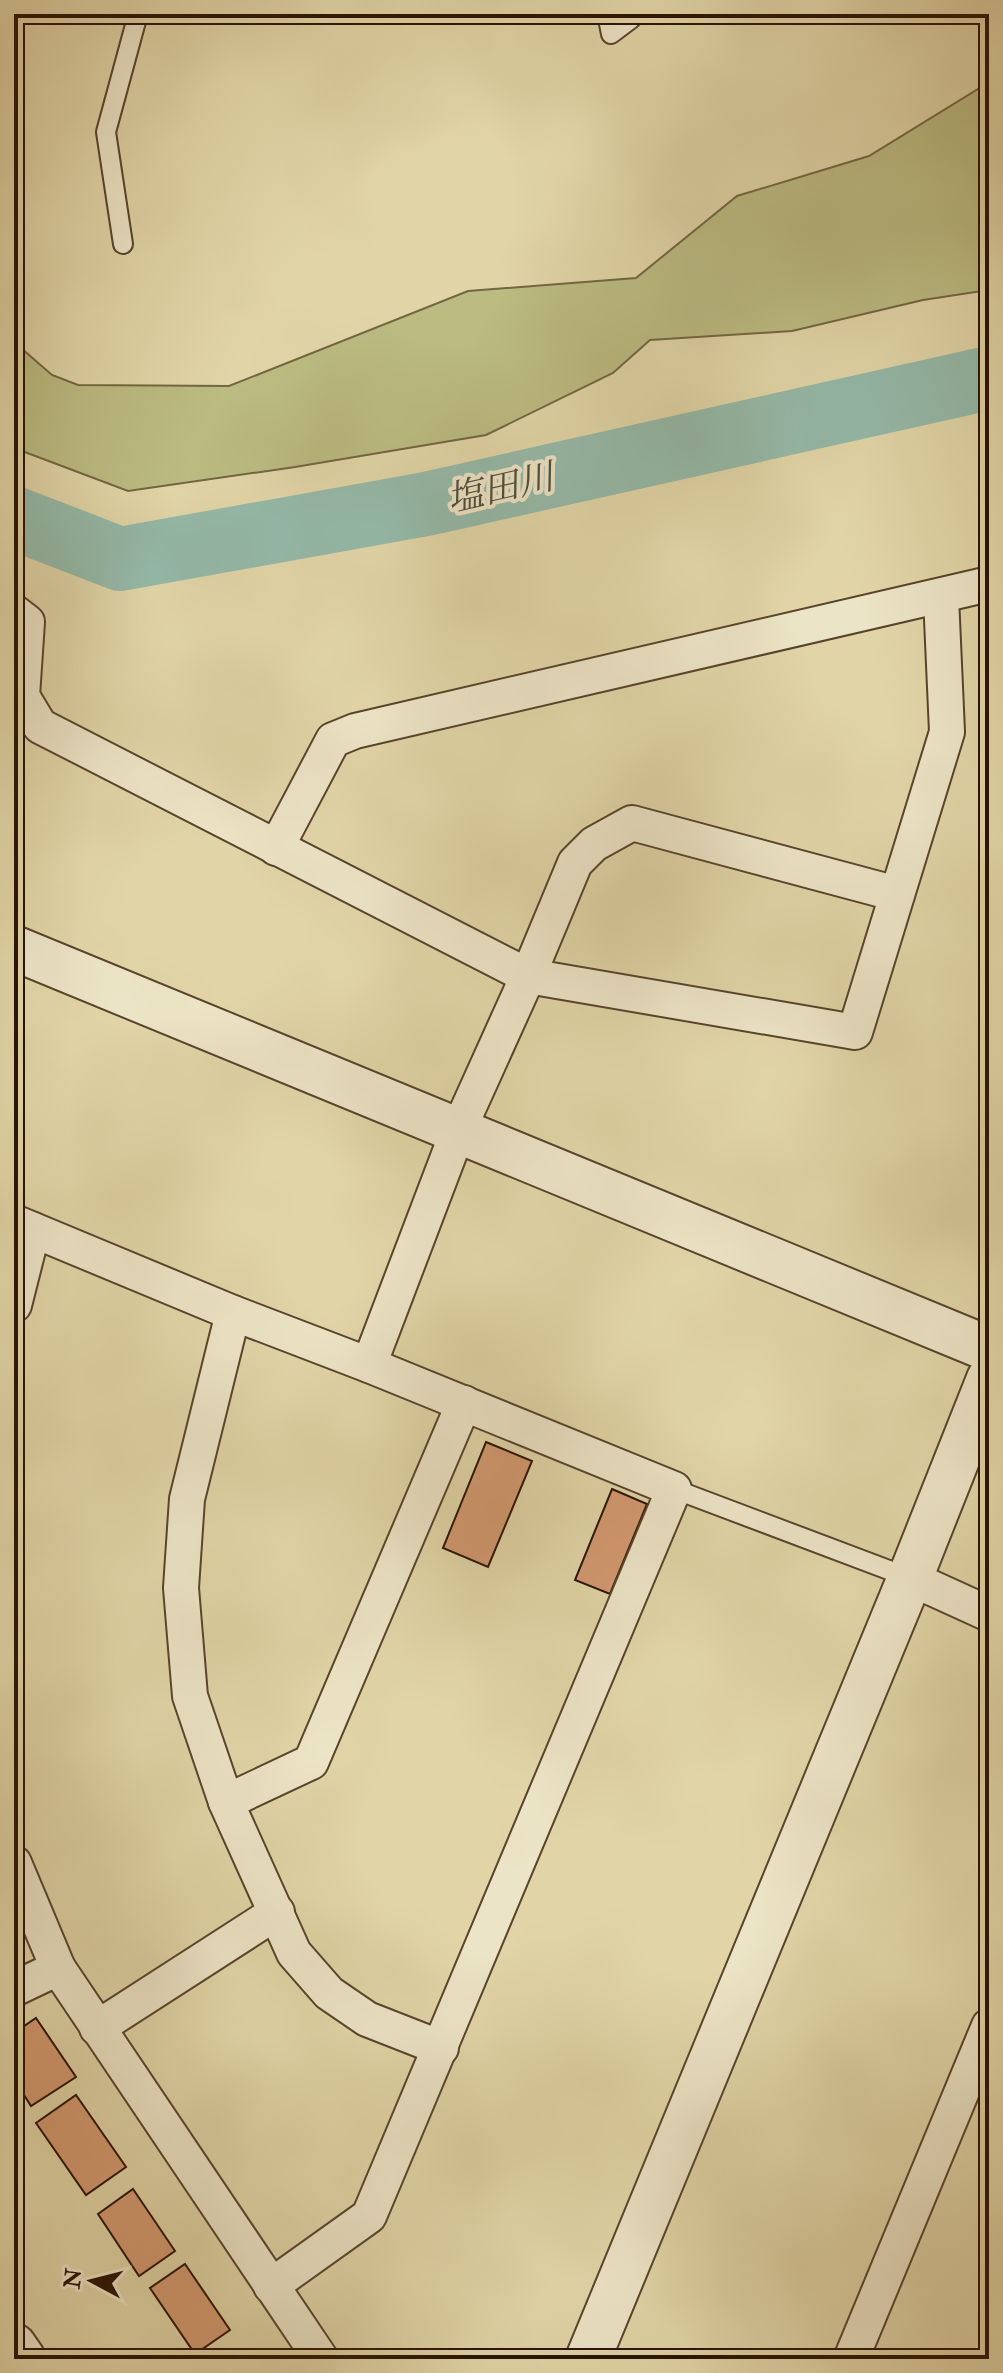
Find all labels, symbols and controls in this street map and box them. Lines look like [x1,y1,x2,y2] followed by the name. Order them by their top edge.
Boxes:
[443,453,562,523] water label: 塩田川
[52,2241,132,2321] north arrow
[58,2267,88,2291] text: N

